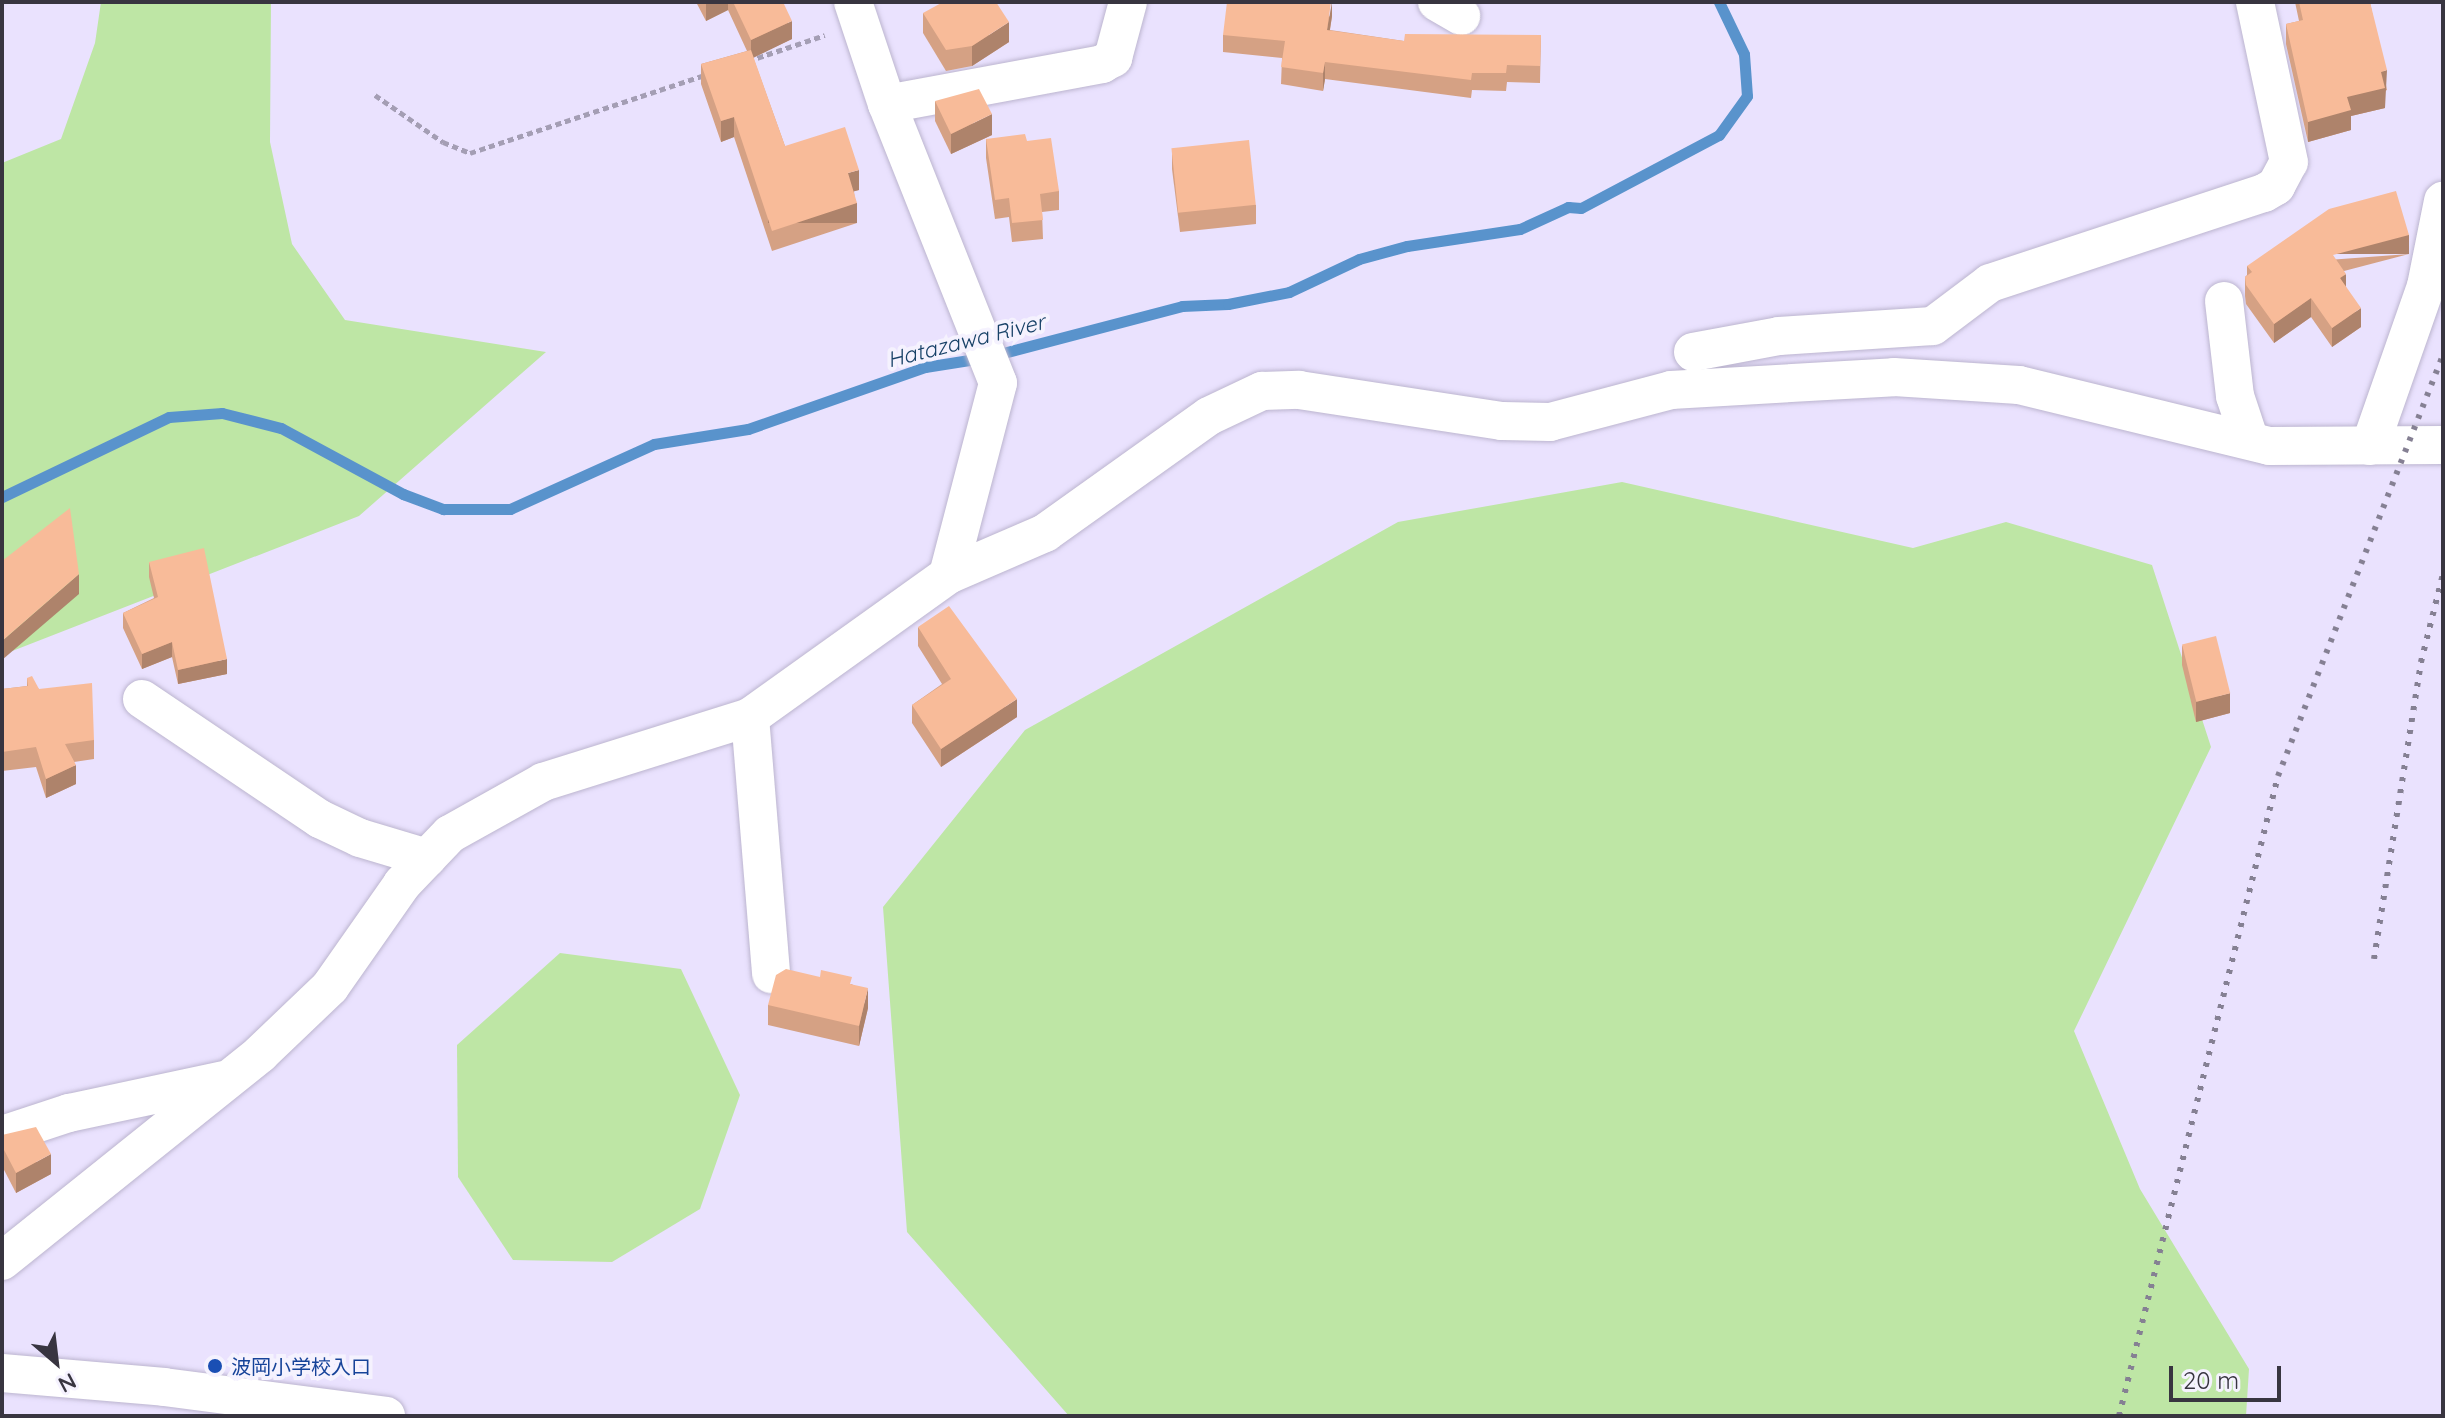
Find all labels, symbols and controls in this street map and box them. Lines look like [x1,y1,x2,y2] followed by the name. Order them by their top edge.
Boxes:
[884,309,1048,373] water label: Hatazawa River
[16,1322,96,1402] north arrow
[2173,1350,2285,1400] scale bar
[231,1354,371,1378] place label: 波岡小学校入口
[206,1357,224,1375] marker: 波岡小学校入口
[2183,1365,2239,1395] text: 20 m
[54,1367,81,1399] text: N

